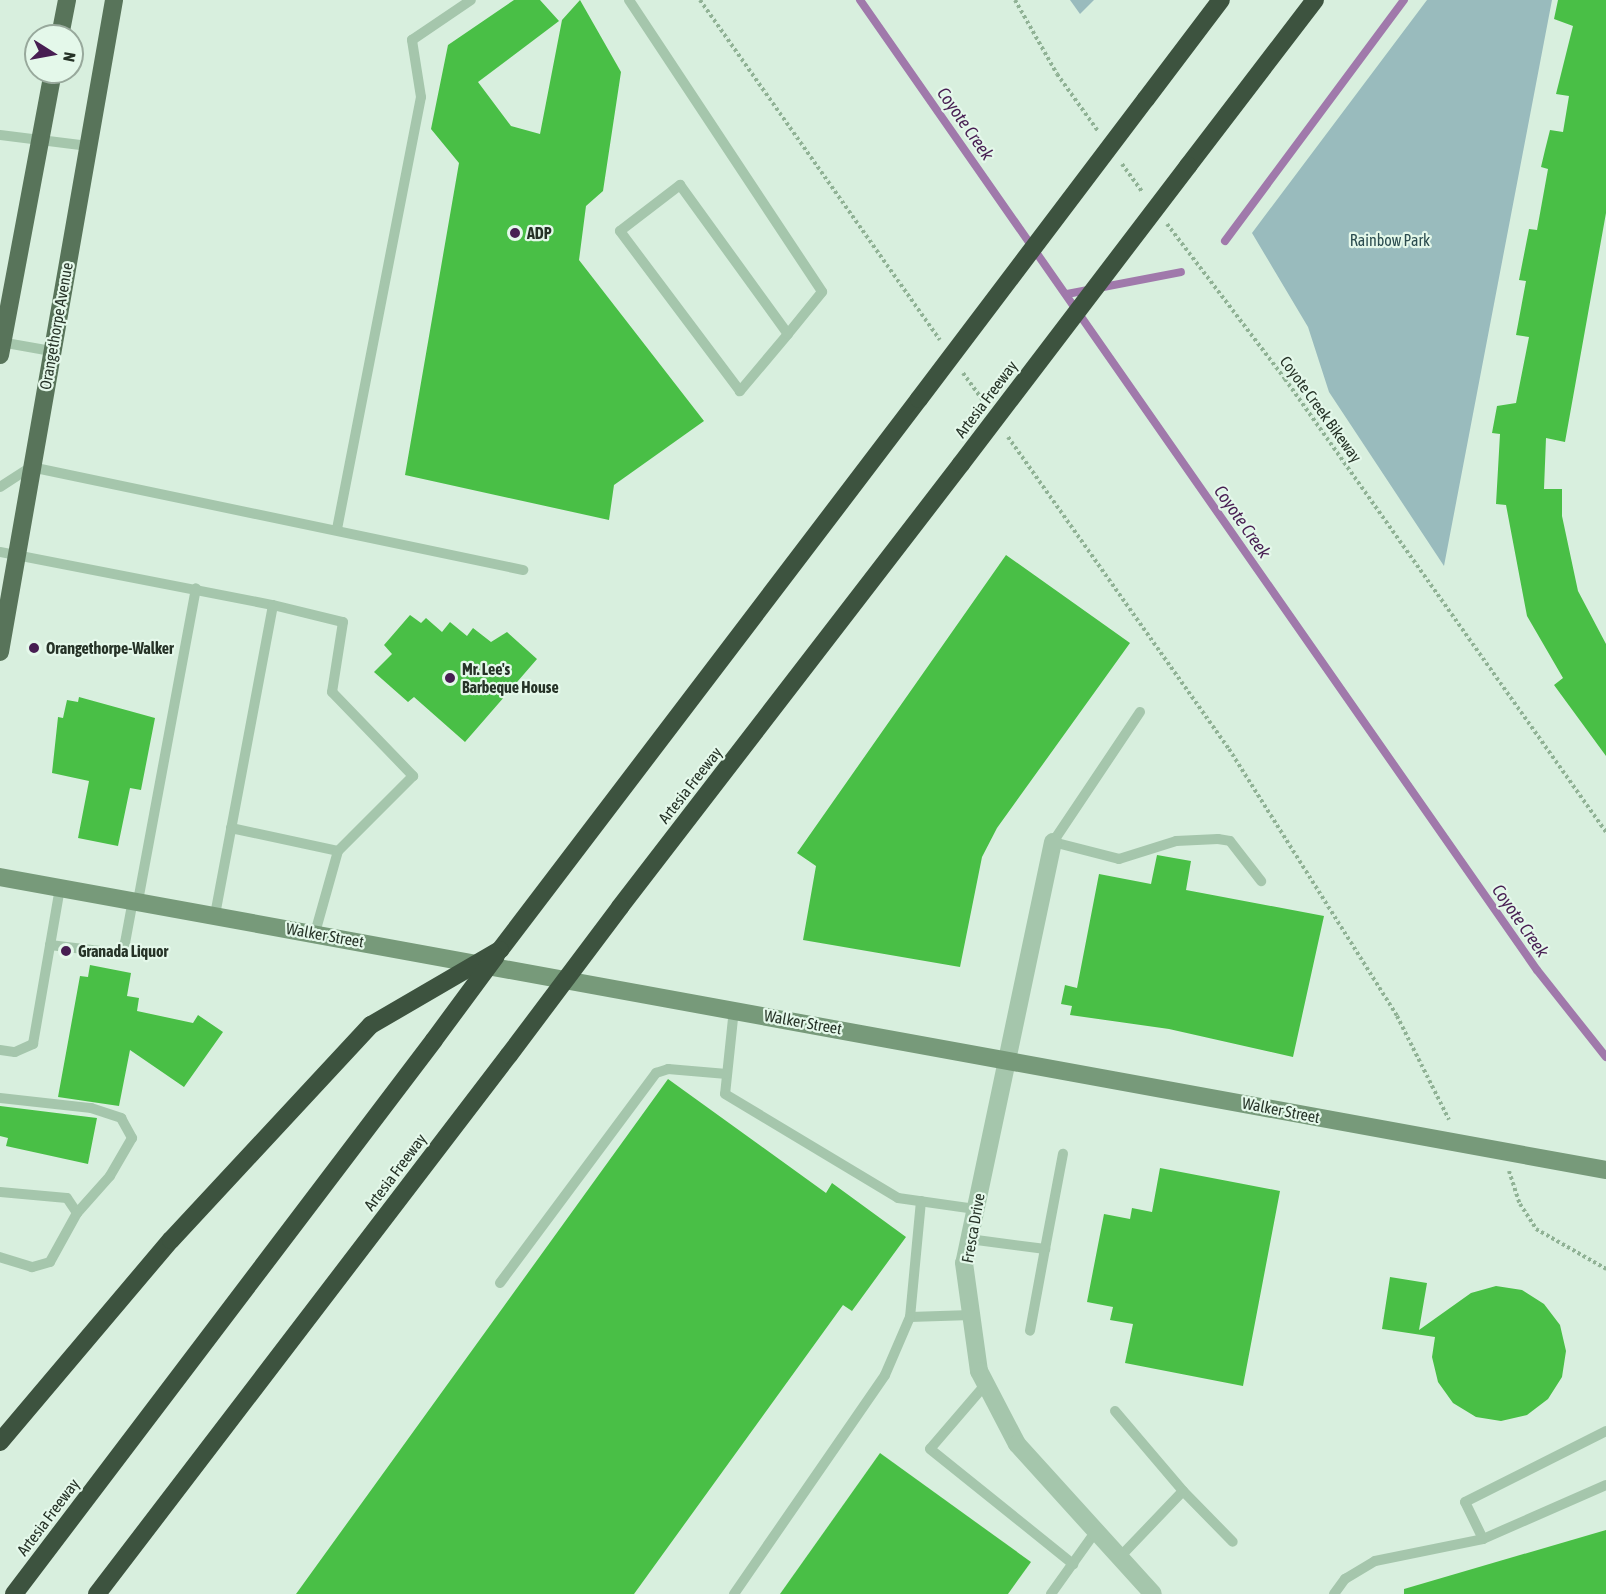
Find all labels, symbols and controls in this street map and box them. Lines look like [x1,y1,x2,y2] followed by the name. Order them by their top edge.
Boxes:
[24,24,84,84] north arrow
[60,51,79,63] text: N
[932,83,998,165] water label: Coyote Creek
[527,223,552,243] place label: ADP
[508,226,522,240] marker: ADP
[1350,230,1430,250] park label: Rainbow Park
[35,261,77,391] street label: Orangethorpe Avenue
[1276,352,1366,466] street label: Coyote Creek Bikeway
[951,357,1021,441] street label: Artesia Freeway
[1209,481,1275,563] water label: Coyote Creek
[46,638,174,658] place label: Orangethorpe-Walker
[27,641,41,655] marker: Orangethorpe-Walker
[462,659,559,697] place label: Mr. Lee's Barbeque House
[443,671,457,685] marker: Mr. Lee's Barbeque House
[654,743,726,827] street label: Artesia Freeway
[1487,880,1553,962] water label: Coyote Creek
[285,919,365,951] street label: Walker Street
[78,941,168,961] place label: Granada Liquor
[59,944,73,958] marker: Granada Liquor
[763,1006,843,1038] street label: Walker Street
[1240,1093,1322,1127] street label: Walker Street
[360,1130,430,1214] street label: Artesia Freeway
[957,1192,989,1264] street label: Fresca Drive
[13,1475,83,1559] street label: Artesia Freeway

